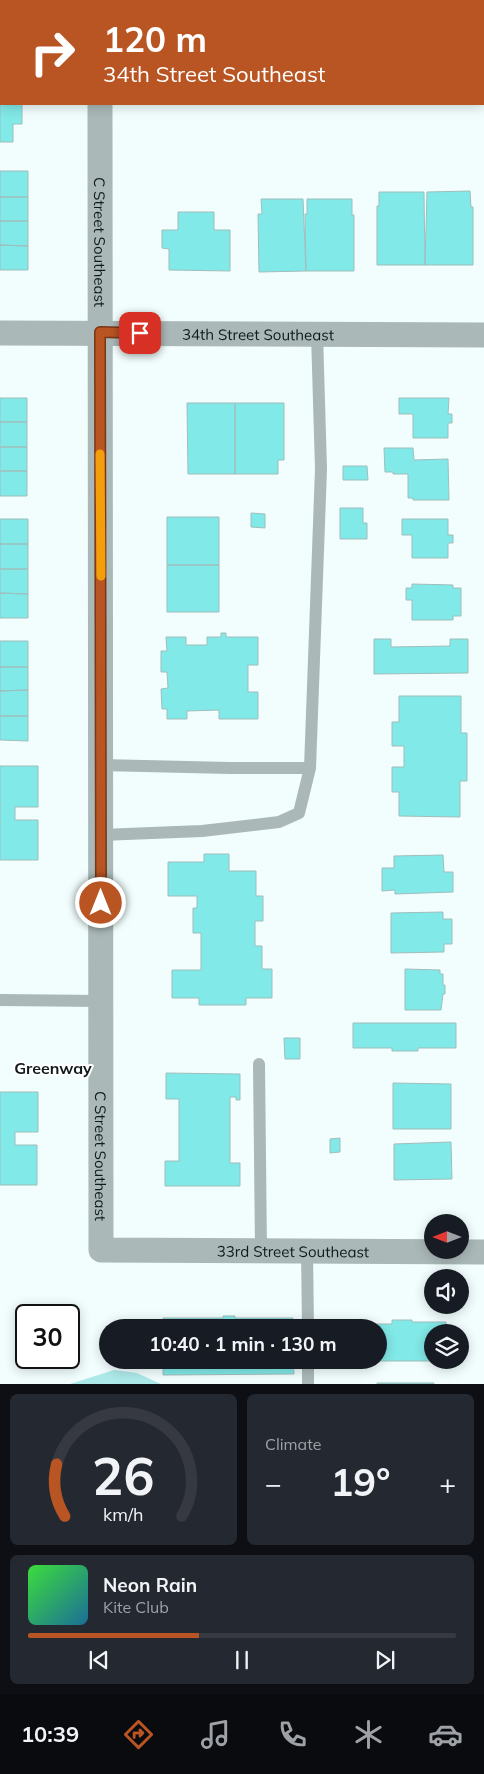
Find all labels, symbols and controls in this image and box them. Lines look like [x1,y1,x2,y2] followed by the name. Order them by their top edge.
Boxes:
[103,17,207,61] text: 120 m
[20,20,85,85] icon: right
[103,60,326,88] text: 34th Street Southeast
[91,177,110,307] street label: C Street Southeast
[119,312,161,354] pin
[126,319,154,347] icon: arrive
[182,324,334,344] street label: 34th Street Southeast
[74,876,126,928] position arrow
[14,1058,92,1078] district label: Greenway
[91,1091,110,1221] street label: C Street Southeast
[424,1214,469,1259] north arrow
[424,1214,469,1369] map controls
[217,1241,369,1261] street label: 33rd Street Southeast
[424,1269,469,1314] button: sound
[15,1304,80,1369] speed limit sign: 30
[424,1324,469,1369] button: layers
[149,1332,337,1356] text: 10:40 · 1 min · 130 m
[265,1434,321,1454] text: Climate
[92,1443,155,1508] text: 26
[330,1458,391,1506] text: 19°
[265,1466,282,1501] text: −
[439,1466,456,1501] text: +
[103,1503,144,1525] text: km/h
[103,1573,197,1597] text: Neon Rain
[103,1597,169,1617] text: Kite Club
[85,1646,113,1674] icon: previous
[228,1646,256,1674] icon: pause
[371,1646,399,1674] icon: next
[121,1717,156,1752] icon: directions
[198,1717,233,1752] icon: music
[275,1717,310,1752] icon: phone
[351,1717,386,1752] icon: climate
[428,1717,463,1752] icon: car
[21,1720,79,1748] text: 10:39

